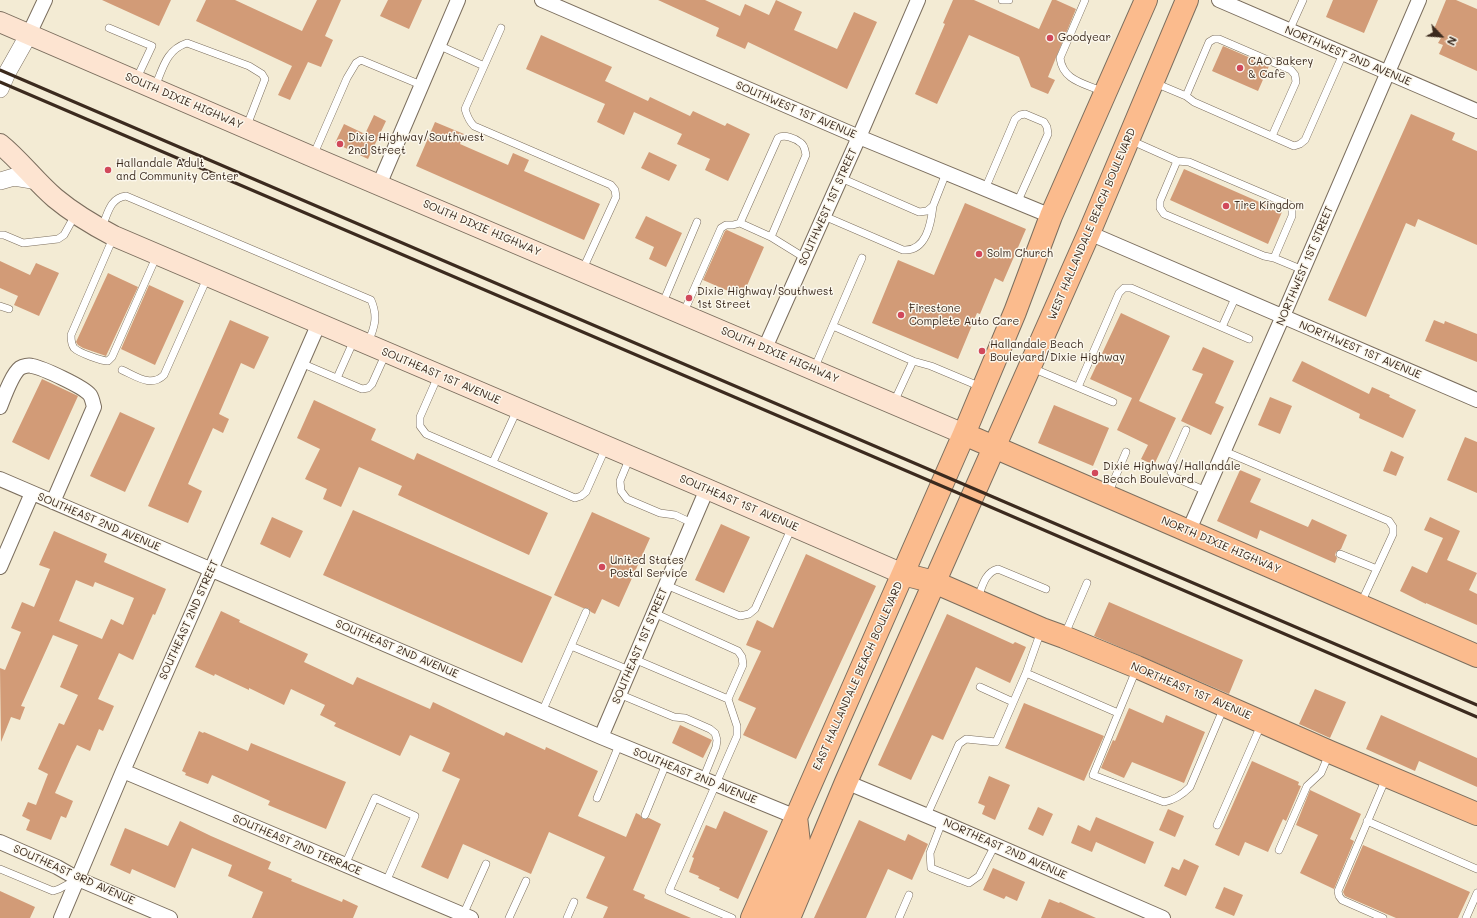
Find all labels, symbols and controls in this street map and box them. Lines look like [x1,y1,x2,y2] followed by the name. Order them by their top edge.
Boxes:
[1421,16,1461,56] north arrow
[1283,23,1413,89] street label: NORTHWEST 2ND AVENUE
[1058,31,1111,45] place label: Goodyear
[1045,33,1055,43] marker: Goodyear
[1444,34,1461,48] text: N
[1248,55,1313,81] place label: CAO Bakery & Cafe
[1235,63,1245,73] marker: CAO Bakery & Cafe
[123,70,245,132] street label: SOUTH DIXIE HIGHWAY
[734,79,858,141] street label: SOUTHWEST 1ST AVENUE
[1045,126,1139,322] street label: WEST HALLANDALE BEACH BOULEVARD
[348,131,484,157] place label: Dixie Highway/Southwest 2nd Street
[335,139,345,149] marker: Dixie Highway/Southwest 2nd Street
[796,146,860,268] street label: SOUTHWEST 1ST STREET
[116,157,239,183] place label: Hallandale Adult and Community Center
[103,165,113,175] marker: Hallandale Adult and Community Center
[421,197,543,259] street label: SOUTH DIXIE HIGHWAY
[1234,199,1304,213] place label: Tire Kingdom
[1221,201,1231,211] marker: Tire Kingdom
[1274,204,1336,328] street label: NORTHWEST 1ST STREET
[987,247,1053,261] place label: Solm Church
[974,249,984,259] marker: Solm Church
[697,285,833,311] place label: Dixie Highway/Southwest 1st Street
[684,293,694,303] marker: Dixie Highway/Southwest 1st Street
[909,302,1019,328] place label: Firestone Complete Auto Care
[896,310,906,320] marker: Firestone Complete Auto Care
[1297,318,1423,382] street label: NORTHWEST 1ST AVENUE
[719,324,841,386] street label: SOUTH DIXIE HIGHWAY
[990,338,1125,364] place label: Hallandale Beach Boulevard/Dixie Highway
[380,345,502,407] street label: SOUTHEAST 1ST AVENUE
[977,346,987,356] marker: Hallandale Beach Boulevard/Dixie Highway
[1103,460,1240,486] place label: Dixie Highway/Hallandale Beach Boulevard
[1090,468,1100,478] marker: Dixie Highway/Hallandale Beach Boulevard
[678,472,800,534] street label: SOUTHEAST 1ST AVENUE
[35,490,163,554] street label: SOUTHEAST 2ND AVENUE
[1159,514,1283,576] street label: NORTH DIXIE HIGHWAY
[610,554,688,580] place label: United States Postal Service
[157,558,221,682] street label: SOUTHEAST 2ND STREET
[597,562,607,572] marker: United States Postal Service
[810,580,906,772] street label: EAST HALLANDALE BEACH BOULEVARD
[610,586,670,706] street label: SOUTHEAST 1ST STREET
[333,617,461,681] street label: SOUTHEAST 2ND AVENUE
[1129,660,1253,722] street label: NORTHEAST 1ST AVENUE
[631,745,759,807] street label: SOUTHEAST 2ND AVENUE
[230,812,364,878] street label: SOUTHEAST 2ND TERRACE
[941,816,1069,882] street label: NORTHEAST 2ND AVENUE
[11,842,137,908] street label: SOUTHEAST 3RD AVENUE

